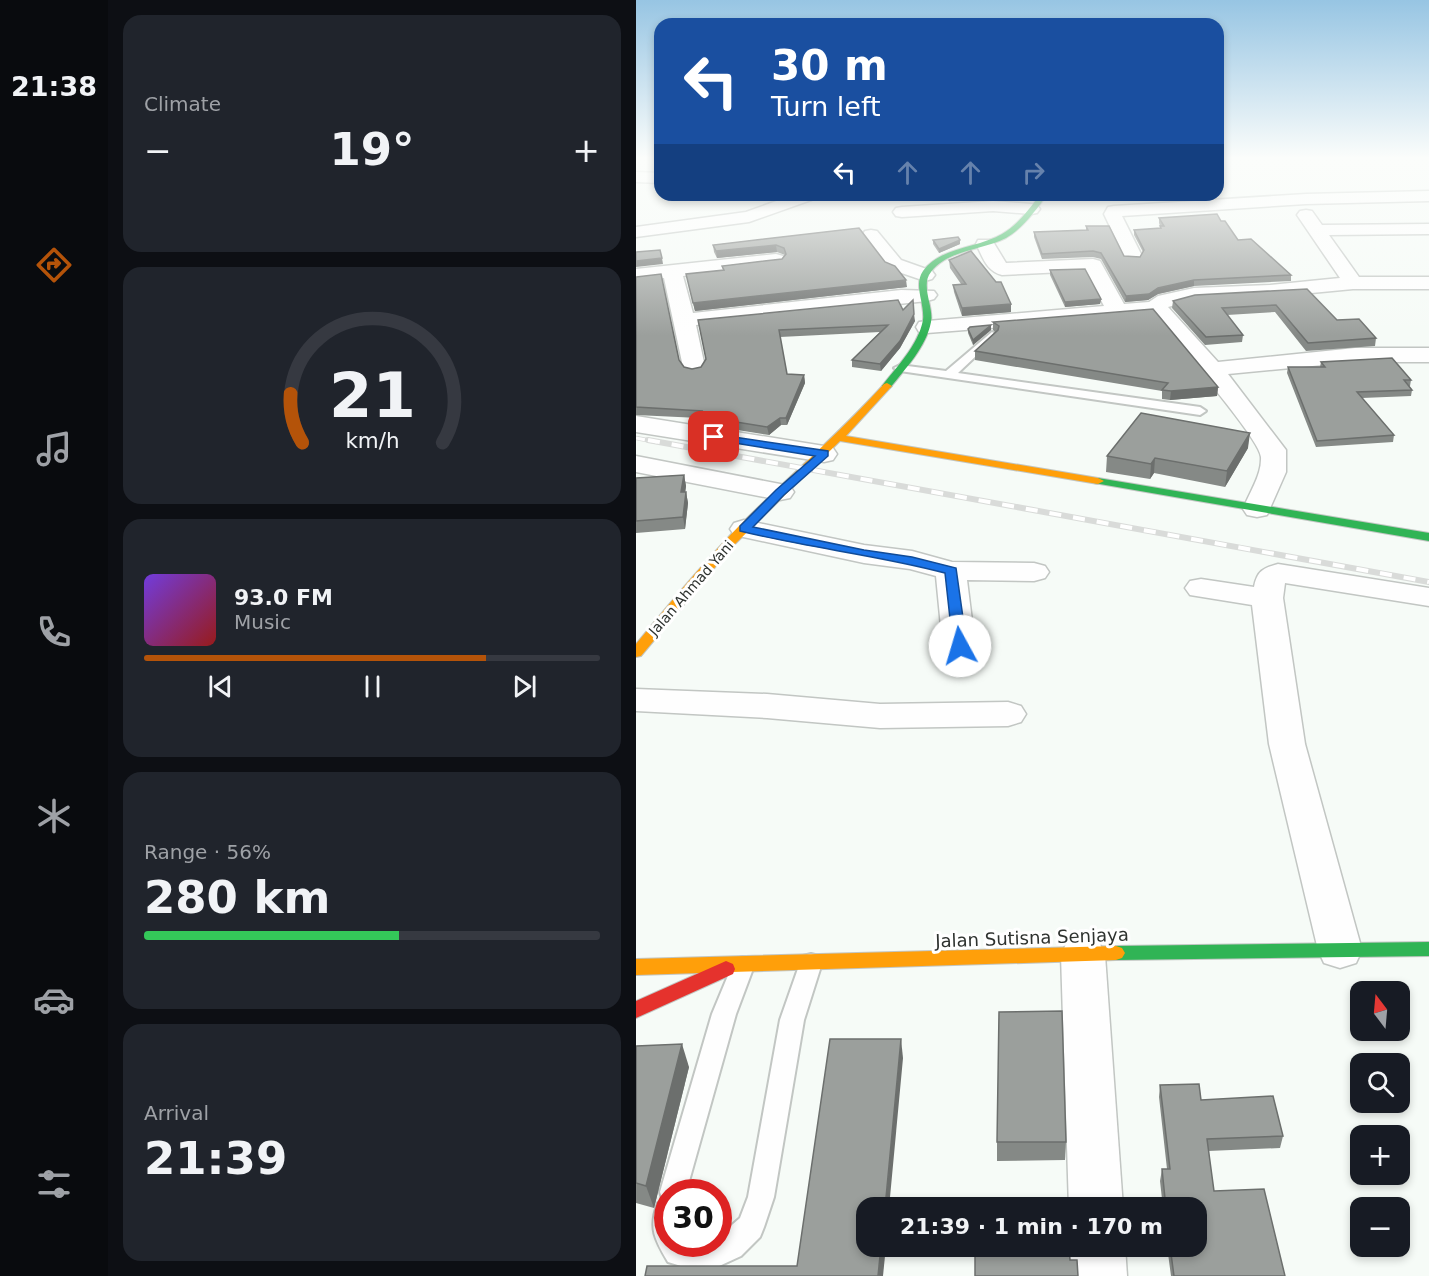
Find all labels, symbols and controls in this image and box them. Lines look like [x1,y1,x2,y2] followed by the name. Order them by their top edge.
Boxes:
[771,41,888,90] text: 30 m
[672,42,750,120] icon: left
[11,71,97,102] text: 21:38
[771,91,881,122] text: Turn left
[144,92,221,116] text: Climate
[329,123,415,176] text: 19°
[144,131,172,170] text: −
[572,131,600,170] text: +
[828,156,861,189] icon: left
[891,156,924,189] icon: ahead
[954,156,987,189] icon: ahead
[1017,156,1050,189] icon: right
[33,244,75,286] icon: directions
[329,359,415,432] text: 21
[688,411,739,462] pin
[697,420,730,453] icon: arrive
[33,428,75,470] icon: music
[345,428,399,453] text: km/h
[645,537,737,639] street label: Jalan Ahmad Yani
[234,585,333,610] text: 93.0 FM
[234,610,291,634] text: Music
[33,611,75,653] icon: phone
[928,614,992,678] position arrow
[204,670,237,703] icon: previous
[356,670,389,703] icon: pause
[508,670,541,703] icon: next
[33,795,75,837] icon: climate
[144,840,271,864] text: Range · 56%
[144,871,330,924] text: 280 km
[934,924,1129,951] street label: Jalan Sutisna Senjaya
[33,979,75,1021] icon: car
[1350,981,1410,1041] north arrow
[1350,981,1410,1257] map controls
[1350,1053,1410,1113] button: search
[144,1101,209,1125] text: Arrival
[1350,1125,1410,1185] button: +
[144,1132,287,1185] text: 21:39
[33,1163,75,1205] icon: filters
[654,1179,732,1257] speed limit sign: 30
[1350,1197,1410,1257] button: −
[900,1214,1163,1239] text: 21:39 · 1 min · 170 m

